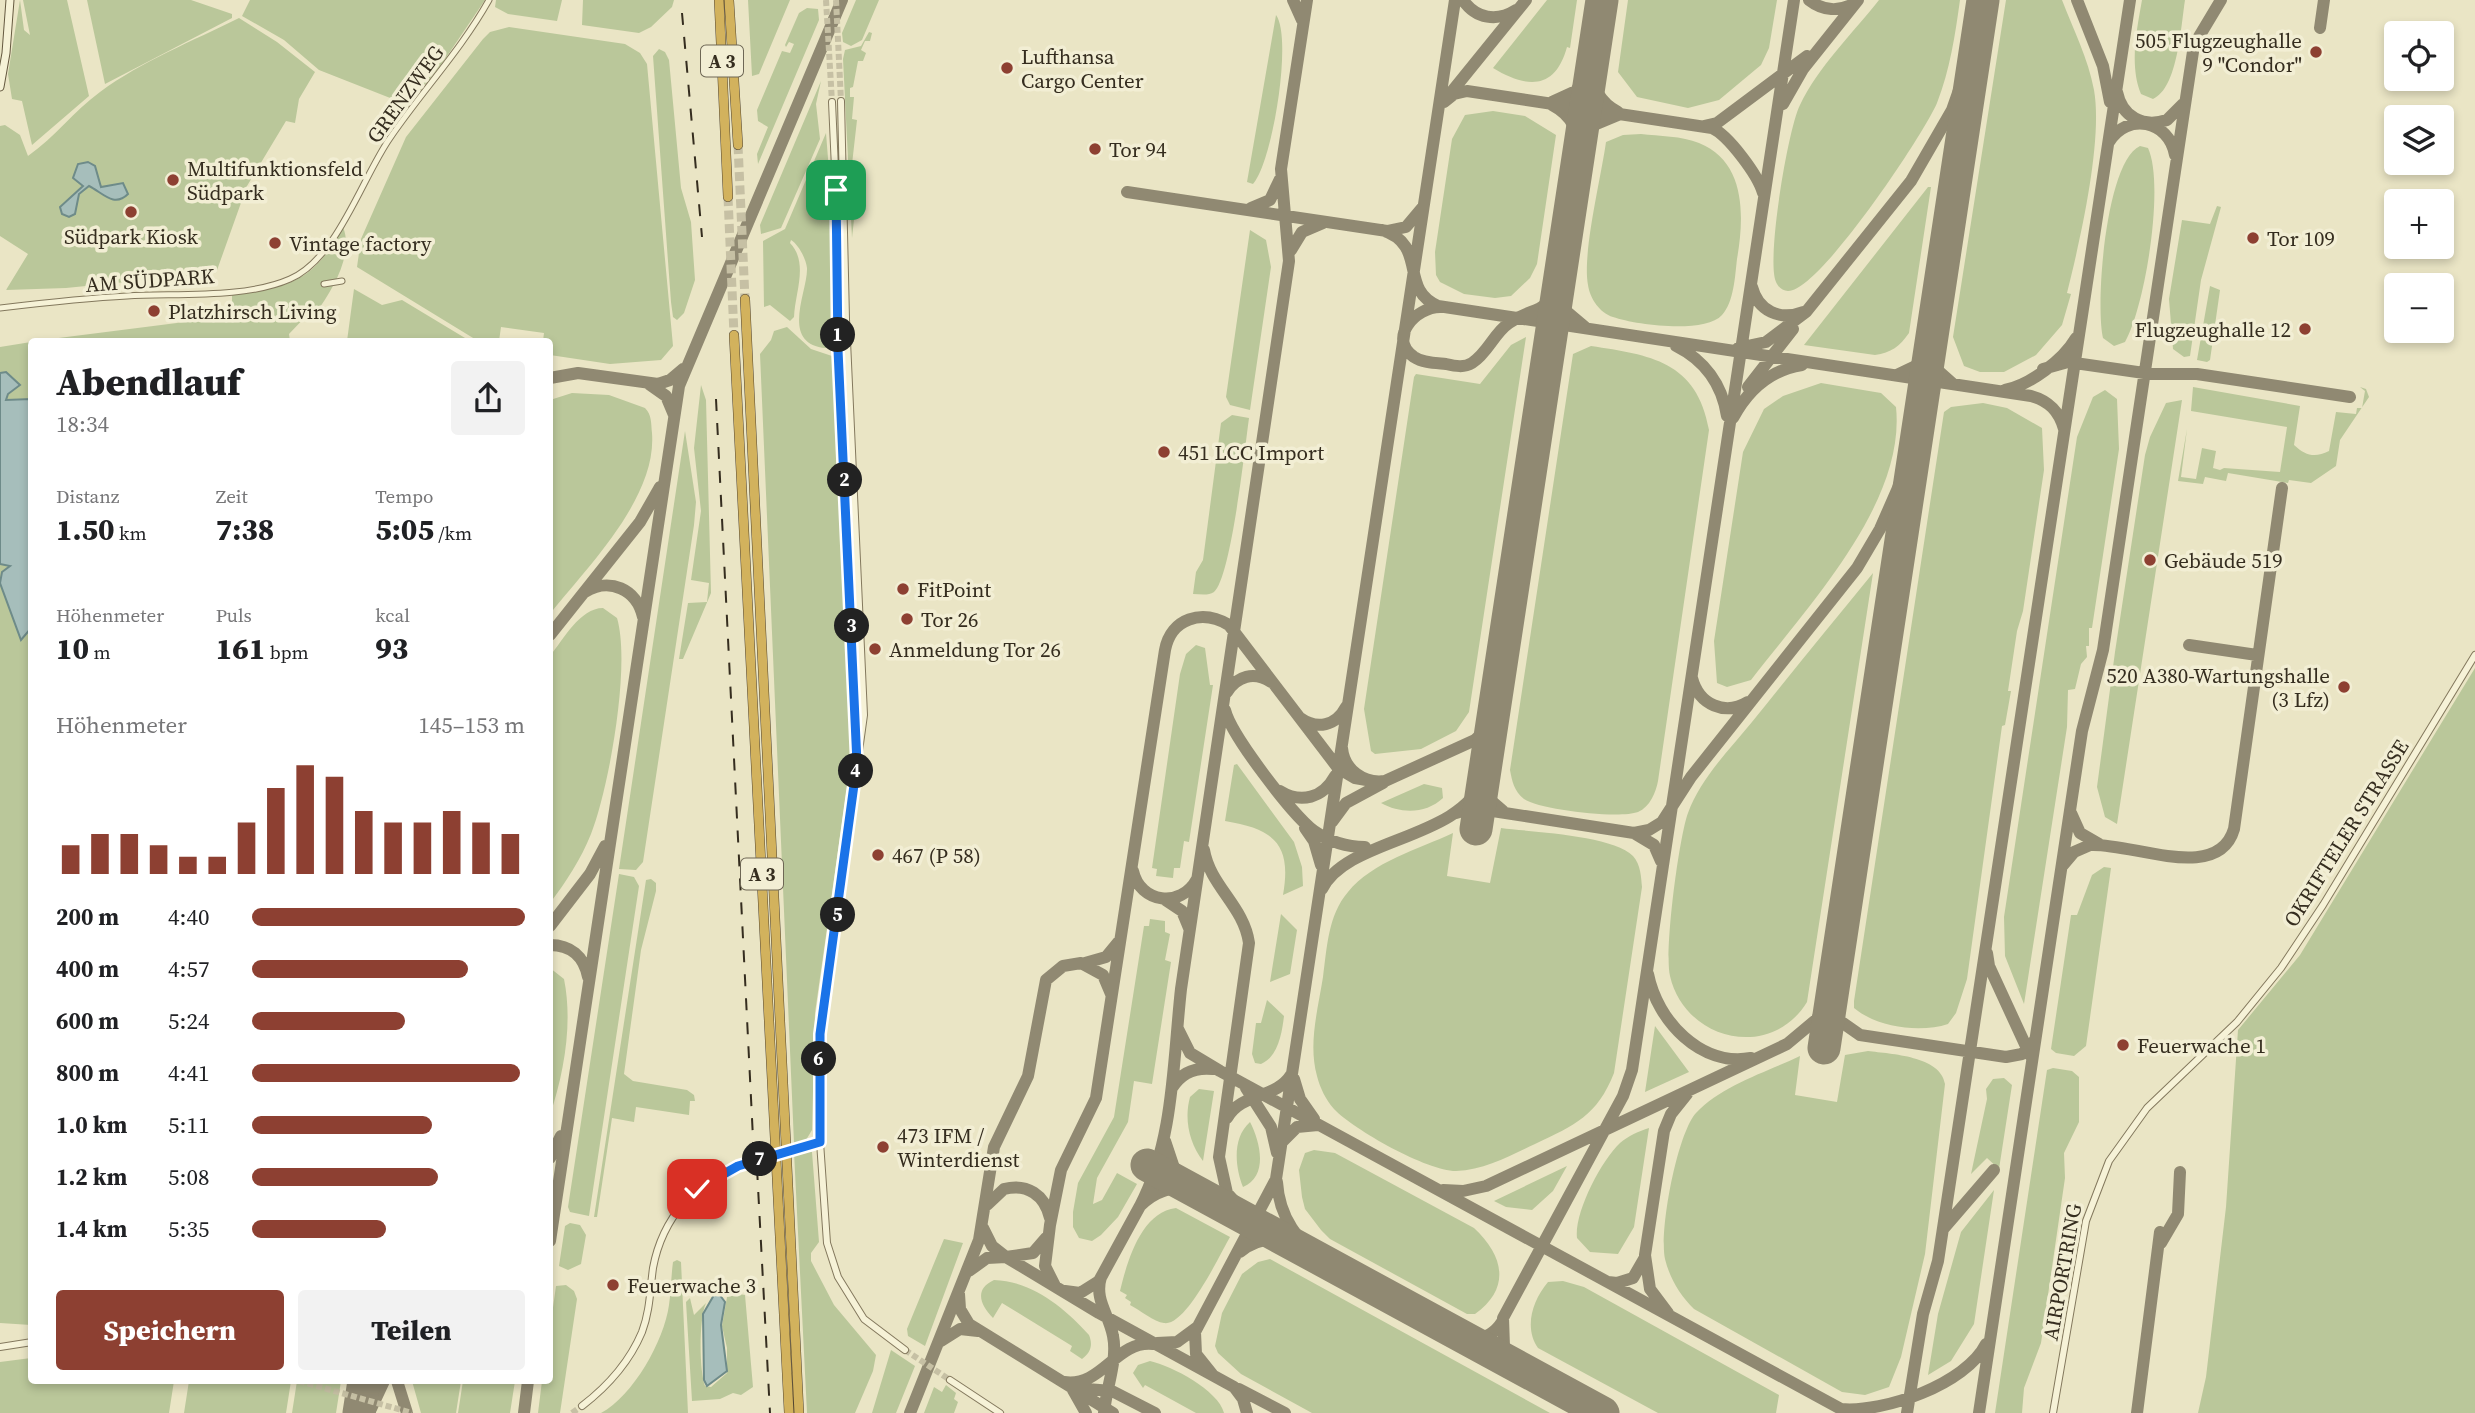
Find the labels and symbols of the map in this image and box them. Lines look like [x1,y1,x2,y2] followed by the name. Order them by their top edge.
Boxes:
[2135,26,2302,79] place label: 505 Flugzeughalle 9 "Condor"
[360,39,450,149] street label: GRENZWEG
[1021,42,1144,95] place label: Lufthansa Cargo Center
[2308,44,2324,60] marker: 505 Flugzeughalle 9 "Condor"
[701,45,743,76] road number: A 3
[999,60,1015,76] marker: Lufthansa Cargo Center
[1109,135,1167,164] place label: Tor 94
[1087,141,1103,157] marker: Tor 94
[187,154,363,207] place label: Multifunktionsfeld Südpark
[806,160,866,220] pin
[165,172,181,188] marker: Multifunktionsfeld Südpark
[123,204,139,220] marker: Südpark Kiosk
[64,222,199,251] place label: Südpark Kiosk
[2267,224,2335,253] place label: Tor 109
[289,229,432,258] place label: Vintage factory
[2245,230,2261,246] marker: Tor 109
[267,235,283,251] marker: Vintage factory
[84,261,216,299] street label: AM SÜDPARK
[168,297,337,326] place label: Platzhirsch Living
[146,303,162,319] marker: Platzhirsch Living
[2134,315,2291,344] place label: Flugzeughalle 12
[820,318,856,352] pin: 1
[2297,321,2313,337] marker: Flugzeughalle 12
[1178,438,1324,467] place label: 451 LCC Import
[1156,444,1172,460] marker: 451 LCC Import
[828,462,862,498] pin: 2
[2164,546,2283,575] place label: Gebäude 519
[2142,552,2158,568] marker: Gebäude 519
[917,575,991,604] place label: FitPoint
[895,581,911,597] marker: FitPoint
[921,605,979,634] place label: Tor 26
[834,608,870,644] pin: 3
[899,611,915,627] marker: Tor 26
[889,635,1061,664] place label: Anmeldung Tor 26
[867,641,883,657] marker: Anmeldung Tor 26
[2106,661,2330,714] place label: 520 A380-Wartungshalle (3 Lfz)
[2336,679,2352,695] marker: 520 A380-Wartungshalle (3 Lfz)
[2277,734,2415,932] street label: OKRIFTELER STRASSE
[838,754,874,788] pin: 4
[892,841,981,870] place label: 467 (P 58)
[870,847,886,863] marker: 467 (P 58)
[741,859,783,890] road number: A 3
[820,898,856,932] pin: 5
[2137,1031,2266,1060] place label: Feuerwache 1
[2115,1037,2131,1053] marker: Feuerwache 1
[802,1042,836,1076] pin: 6
[897,1121,1020,1174] place label: 473 IFM / Winterdienst
[875,1139,891,1155] marker: 473 IFM / Winterdienst
[742,1142,778,1176] pin: 7
[667,1159,727,1219] pin
[2036,1201,2088,1343] street label: AIRPORTRING
[627,1271,756,1300] place label: Feuerwache 3
[605,1277,621,1293] marker: Feuerwache 3

